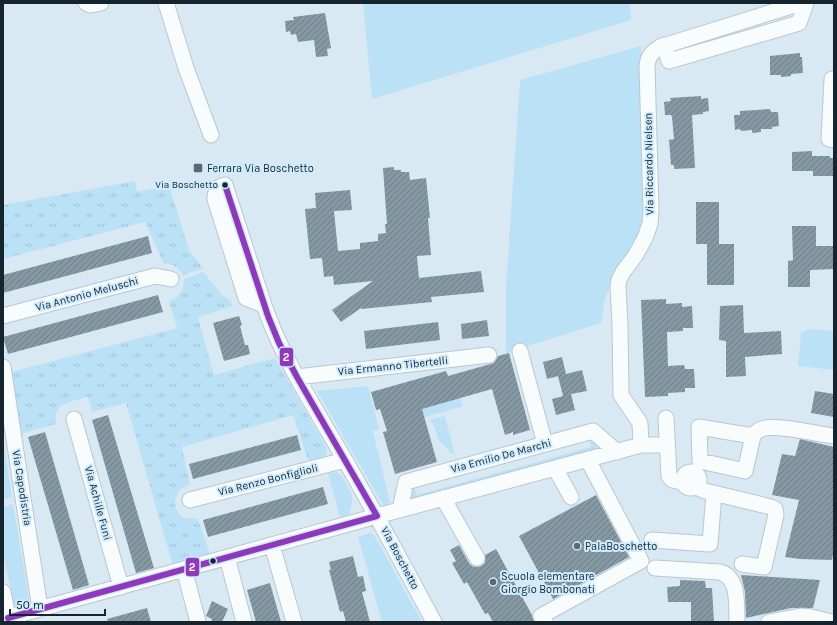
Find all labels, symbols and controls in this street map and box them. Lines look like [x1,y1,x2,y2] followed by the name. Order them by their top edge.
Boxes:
[642,113,656,215] street label: Via Riccardo Nielsen
[192,162,204,174] marker: Ferrara Via Boschetto
[207,162,314,175] place label: Ferrara Via Boschetto
[155,179,218,191] place label: Via Boschetto
[220,180,230,190] marker: Via Boschetto
[34,274,140,314] street label: Via Antonio Meluschi
[279,347,294,367] line badge: 2
[283,351,290,364] text: 2
[337,354,449,378] street label: Via Ermanno Tibertelli
[449,436,553,476] street label: Via Emilio De Marchi
[10,449,34,527] street label: Via Capodistria
[217,461,319,499] street label: Via Renzo Bonfiglioli
[82,464,114,542] street label: Via Achille Funi
[378,524,422,592] street label: Via Boschetto
[585,540,657,553] place label: PalaBoschetto
[572,541,582,551] marker: PalaBoschetto
[208,556,218,566] unlabelled marker
[185,557,200,577] line badge: 2
[189,561,196,574] text: 2
[501,570,595,596] place label: Scuola elementare Giorgio Bombonati
[488,577,498,587] marker: Scuola elementare Giorgio Bombonati
[10,591,105,617] scale bar
[16,598,44,612] text: 50 m

